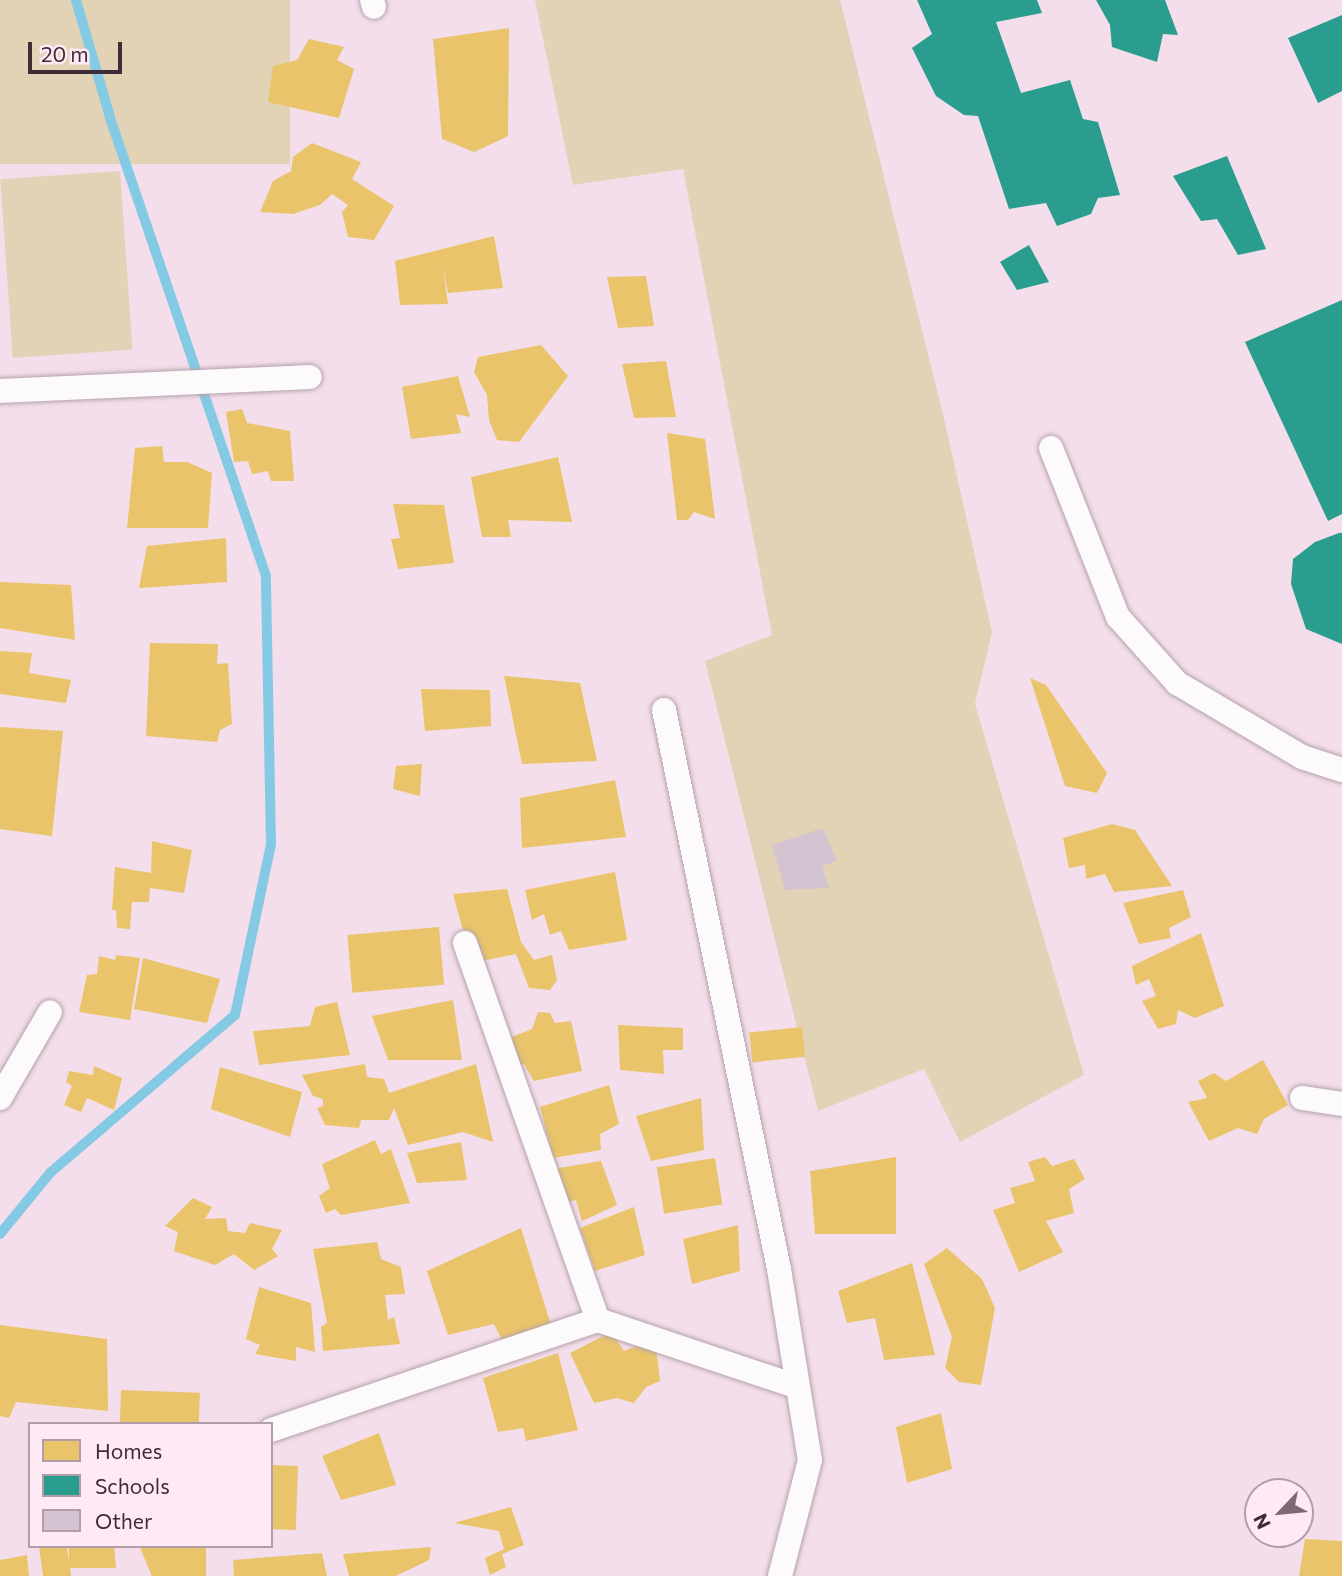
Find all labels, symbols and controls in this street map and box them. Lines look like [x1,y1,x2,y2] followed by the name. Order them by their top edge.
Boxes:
[32,28,126,72] scale bar
[41,41,89,66] text: 20 m
[28,1422,273,1548] legend
[95,1438,162,1463] text: Homes
[95,1473,170,1498] text: Schools
[1244,1478,1314,1548] north arrow
[95,1508,152,1533] text: Other
[1248,1510,1275,1533] text: N

